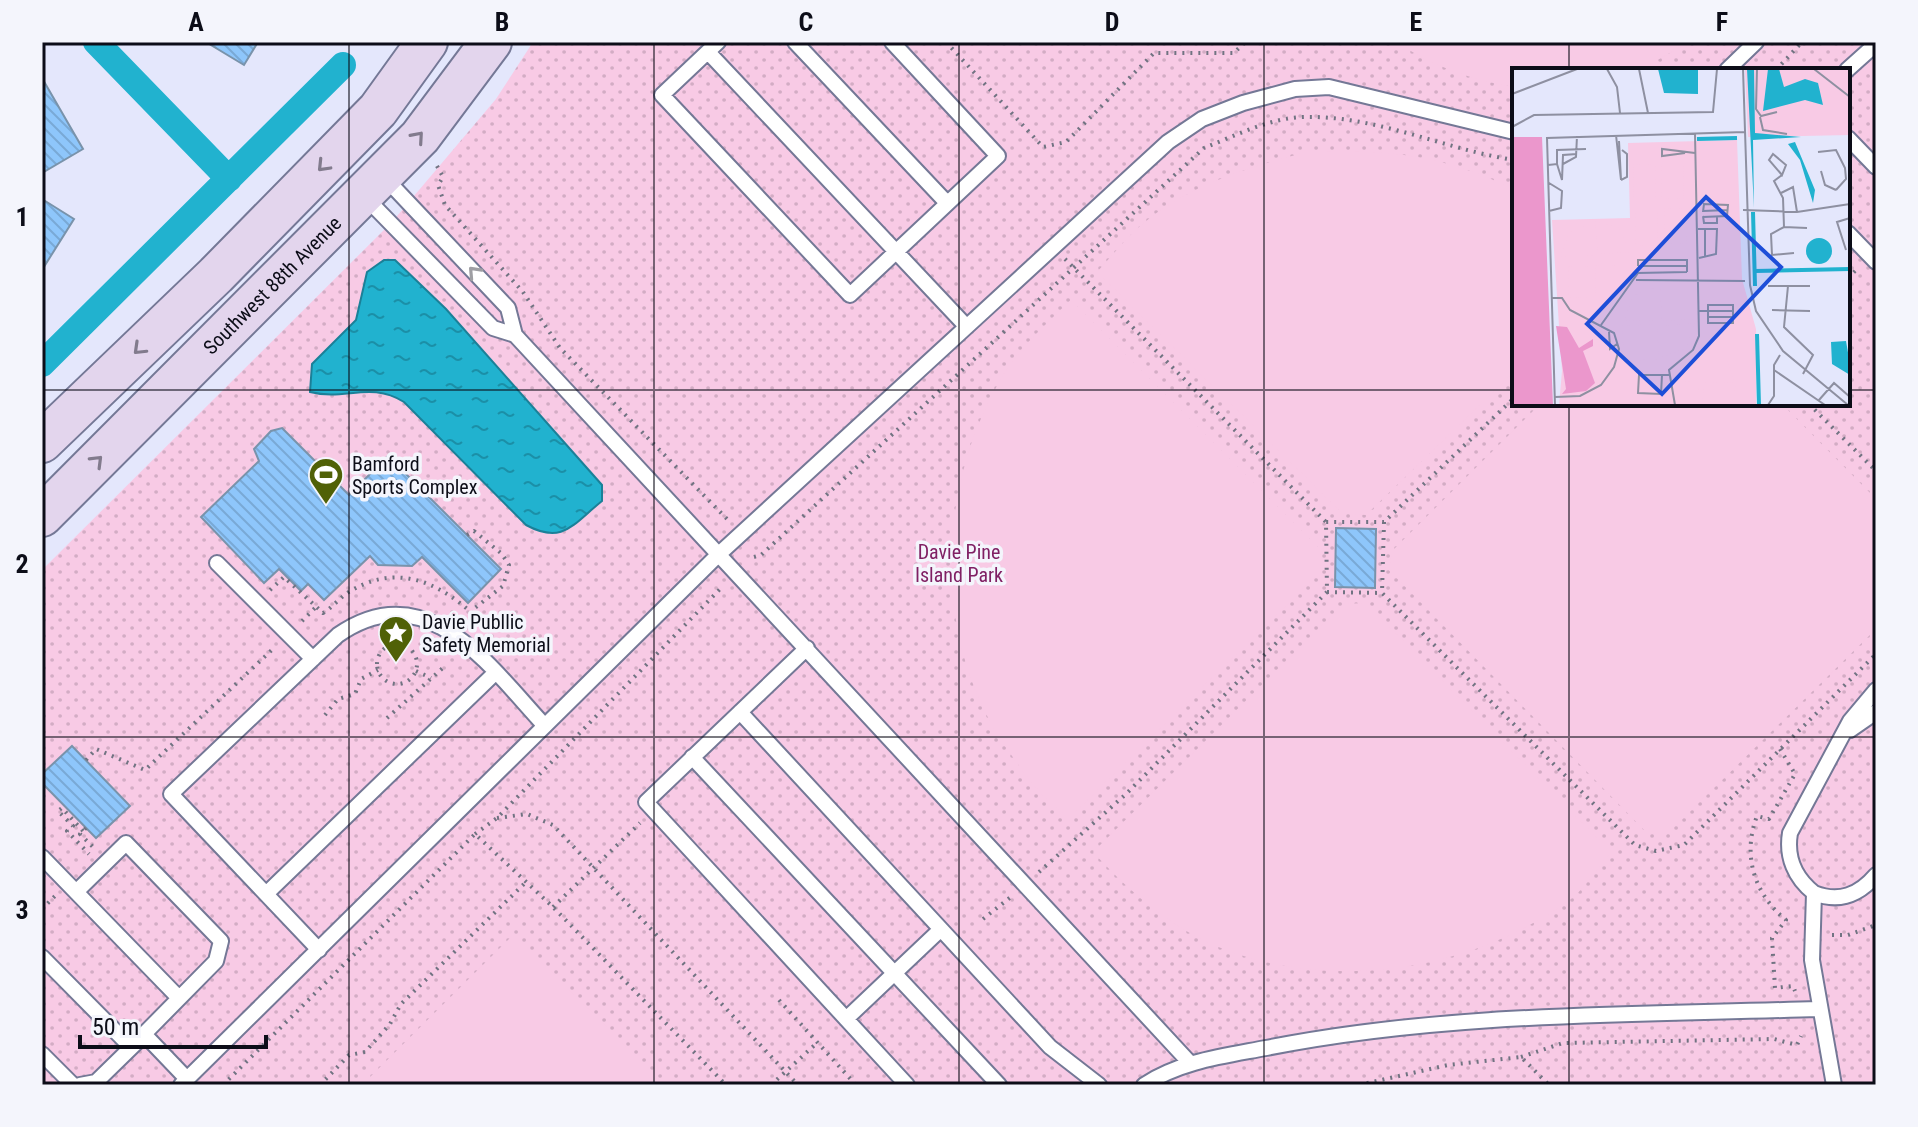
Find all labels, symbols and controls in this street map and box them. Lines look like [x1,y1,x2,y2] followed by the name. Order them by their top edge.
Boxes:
[188,7,204,37] text: A
[495,7,509,37] text: B
[799,7,814,37] text: C
[1105,7,1119,37] text: D
[1410,7,1423,37] text: E
[1716,7,1728,37] text: F
[1512,68,1850,406] inset map
[408,132,423,147] one-way arrow
[318,157,332,171] one-way arrow
[15,202,29,232] text: 1
[198,211,346,359] street label: Southwest 88th Avenue
[468,267,483,281] one-way arrow
[134,340,148,355] one-way arrow
[352,452,478,499] place label: Bamford Sports Complex
[88,456,102,470] one-way arrow
[307,456,345,506] sports icon: Bamford Sports Complex
[915,540,1003,587] park label: Davie Pine Island Park
[15,549,29,579] text: 2
[422,610,551,657] place label: Davie Publlic Safety Memorial
[377,614,415,664] place icon: Davie Publlic Safety Memorial
[15,895,29,925] text: 3
[80,999,266,1049] scale bar
[92,1013,139,1041] text: 50 m

